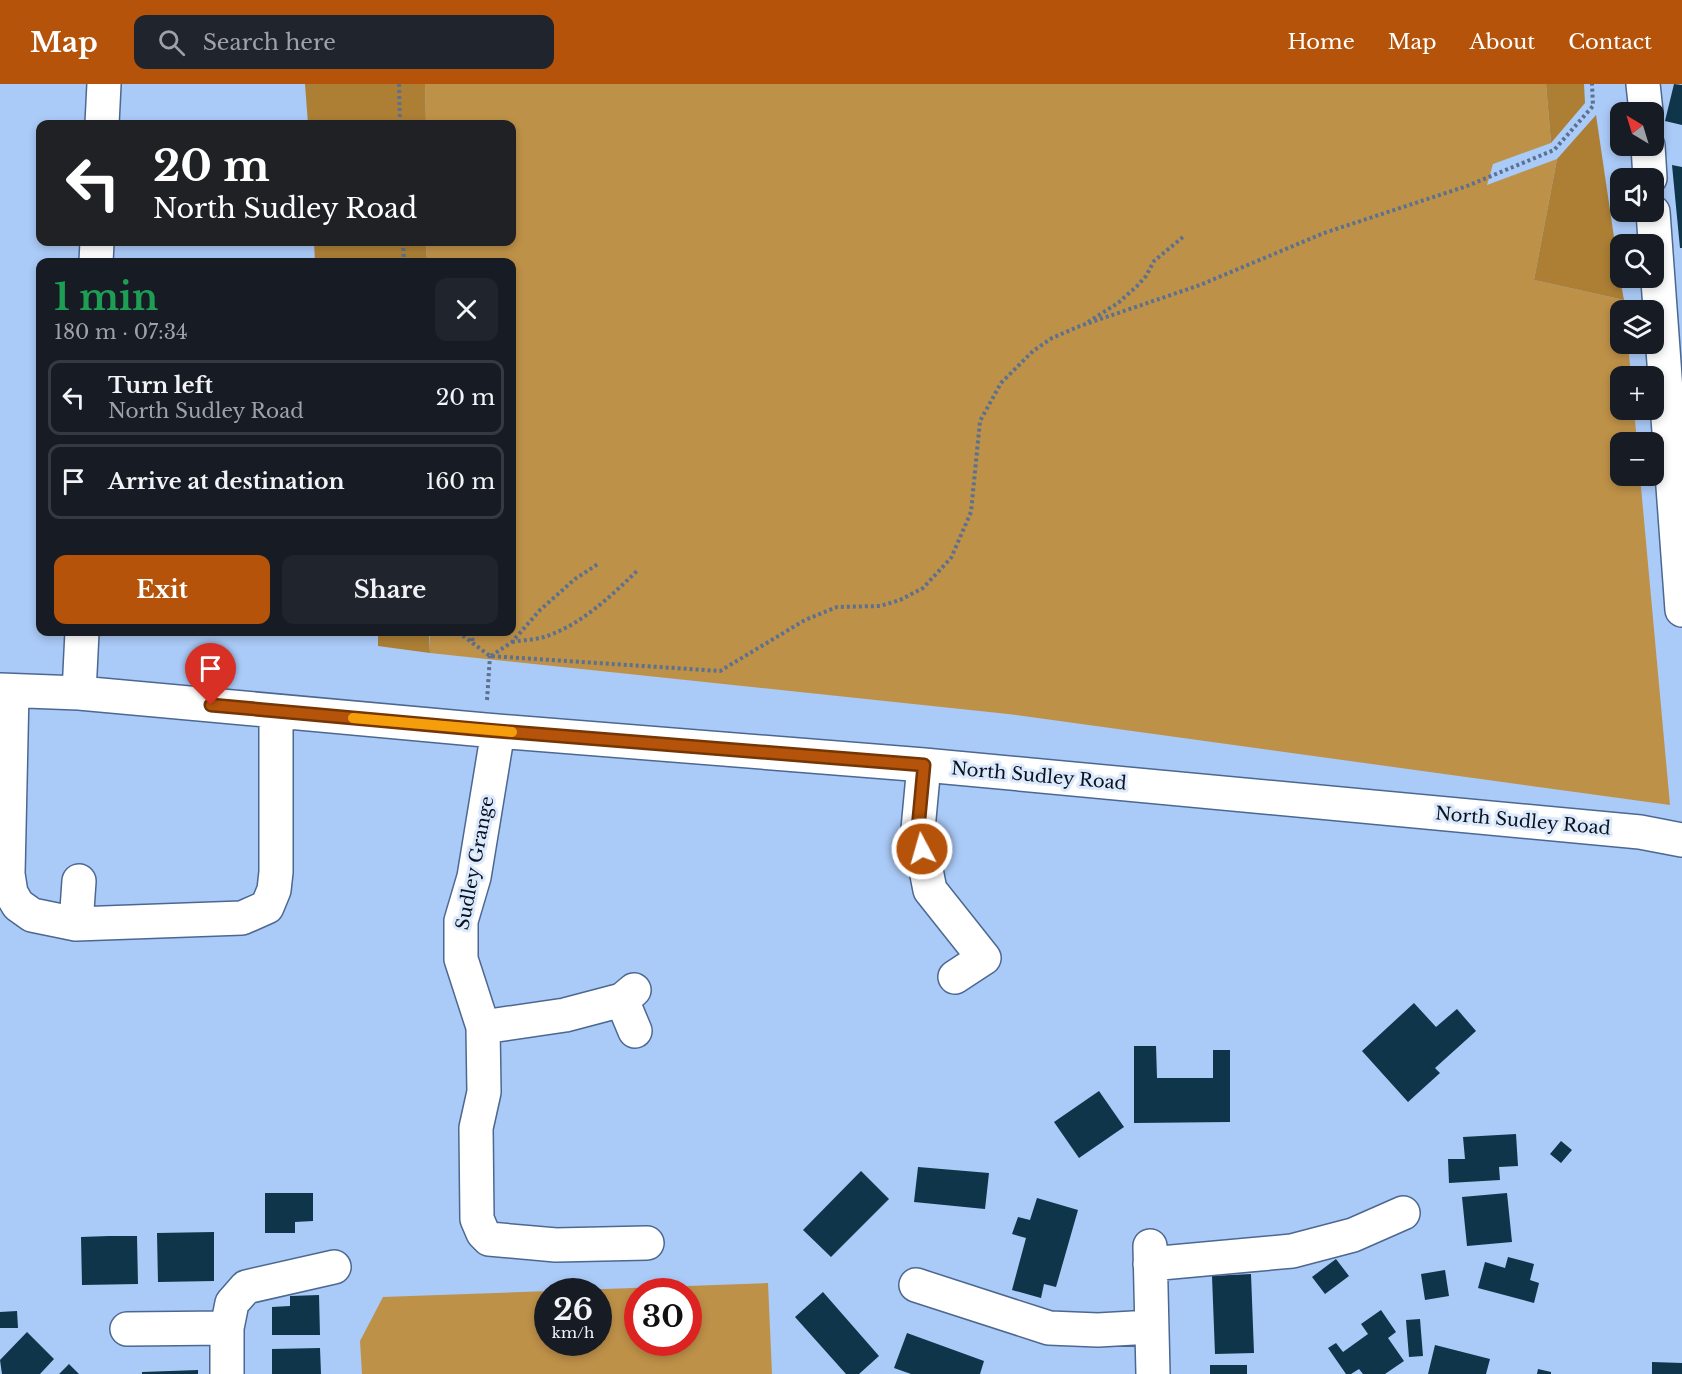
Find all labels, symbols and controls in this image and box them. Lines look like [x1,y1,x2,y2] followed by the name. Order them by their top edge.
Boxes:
[134,15,554,69] search box
[30,25,98,60] text: Map
[155,26,188,59] icon: search
[203,29,336,56] text: Search here
[1288,29,1355,55] text: Home
[1388,29,1436,55] text: Map
[1469,29,1535,55] text: About
[1568,29,1652,55] text: Contact
[1610,102,1664,156] north arrow
[1610,102,1664,486] map controls
[153,140,270,192] text: 20 m
[54,144,132,222] icon: left
[1610,168,1664,222] button: sound
[153,192,417,225] text: North Sudley Road
[1610,234,1664,288] button: search
[54,275,158,320] text: 1 min
[435,278,498,341] button: close
[1610,300,1664,354] button: layers
[54,320,188,344] text: 180 m · 07:34
[1610,366,1664,420] button: +
[108,372,213,399] text: Turn left
[57,381,90,414] icon: left
[436,384,495,411] text: 20 m
[108,399,304,423] text: North Sudley Road
[1610,432,1664,486] button: −
[57,465,90,498] icon: arrive
[108,468,345,495] text: Arrive at destination
[425,468,495,495] text: 160 m
[54,555,270,624] button: Exit
[282,555,498,624] button: Share
[185,643,236,705] pin
[194,652,227,685] icon: arrive
[950,757,1128,795] street label: North Sudley Road
[451,794,499,932] street label: Sudley Grange
[1434,802,1612,840] street label: North Sudley Road
[890,817,954,881] position arrow
[624,1278,702,1356] speed limit sign: 30
[553,1291,593,1328] text: 26
[552,1323,594,1342] text: km/h

